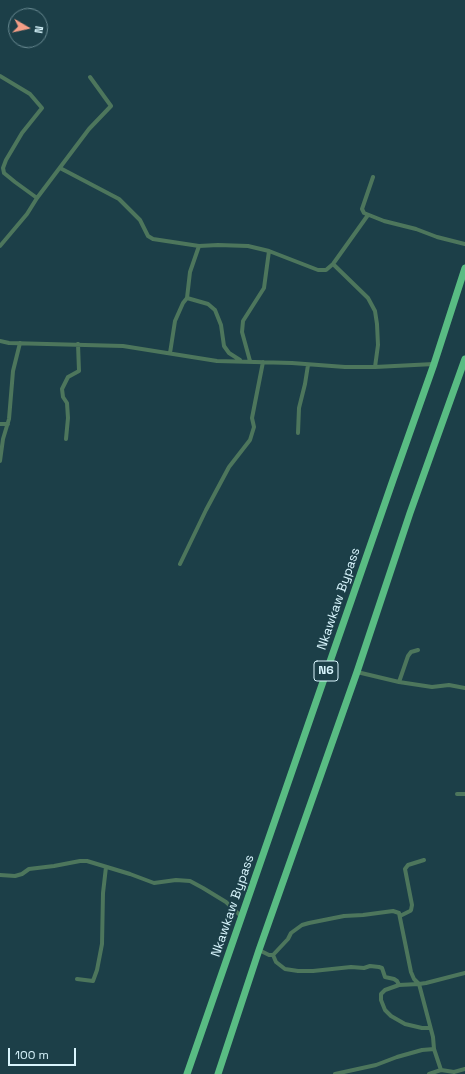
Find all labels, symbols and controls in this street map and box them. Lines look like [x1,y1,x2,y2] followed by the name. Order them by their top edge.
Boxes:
[8,8,48,48] north arrow
[31,25,46,34] text: N
[314,546,364,652] street label: Nkawkaw Bypass
[314,661,338,681] road number: N6
[208,853,258,959] street label: Nkawkaw Bypass
[10,1040,78,1066] scale bar
[15,1047,49,1063] text: 100 m

